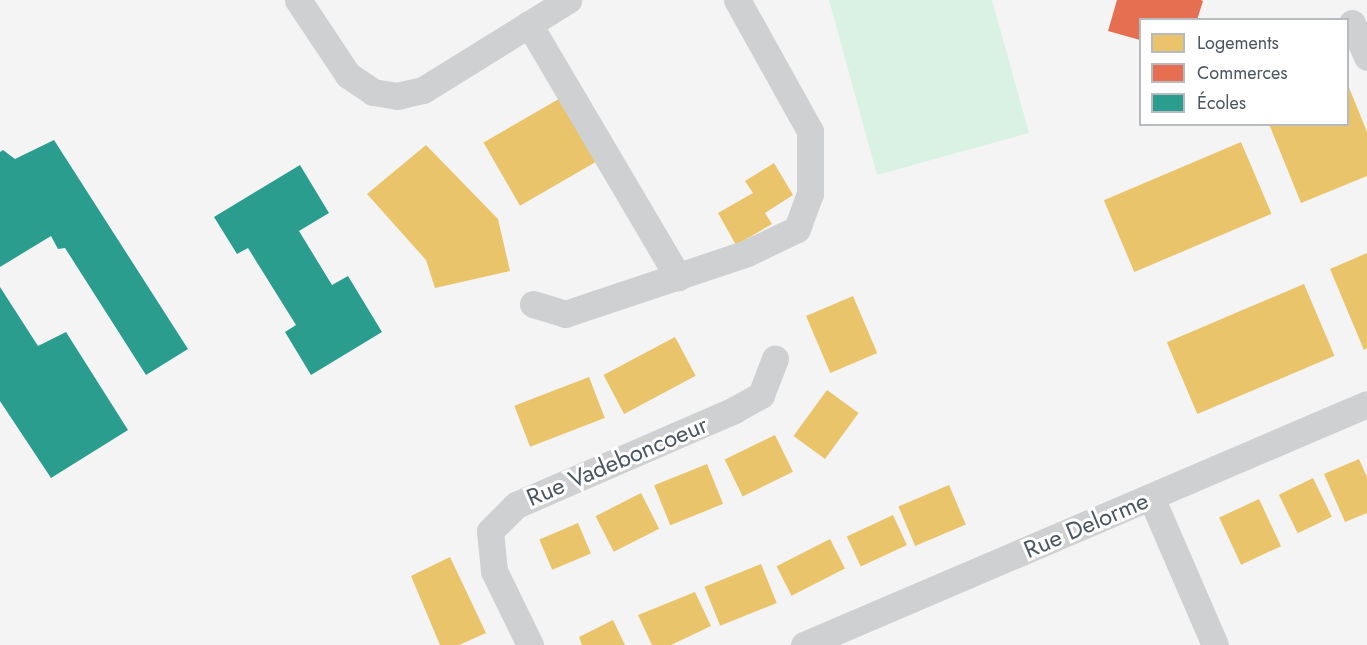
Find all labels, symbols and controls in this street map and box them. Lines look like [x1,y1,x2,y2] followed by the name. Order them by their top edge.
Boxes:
[1139,18,1349,126] legend
[1197,30,1279,56] text: Logements
[1197,60,1288,86] text: Commerces
[1197,90,1246,116] text: Écoles
[522,410,712,512] street label: Rue Vadeboncoeur
[1020,486,1152,564] street label: Rue Delorme

